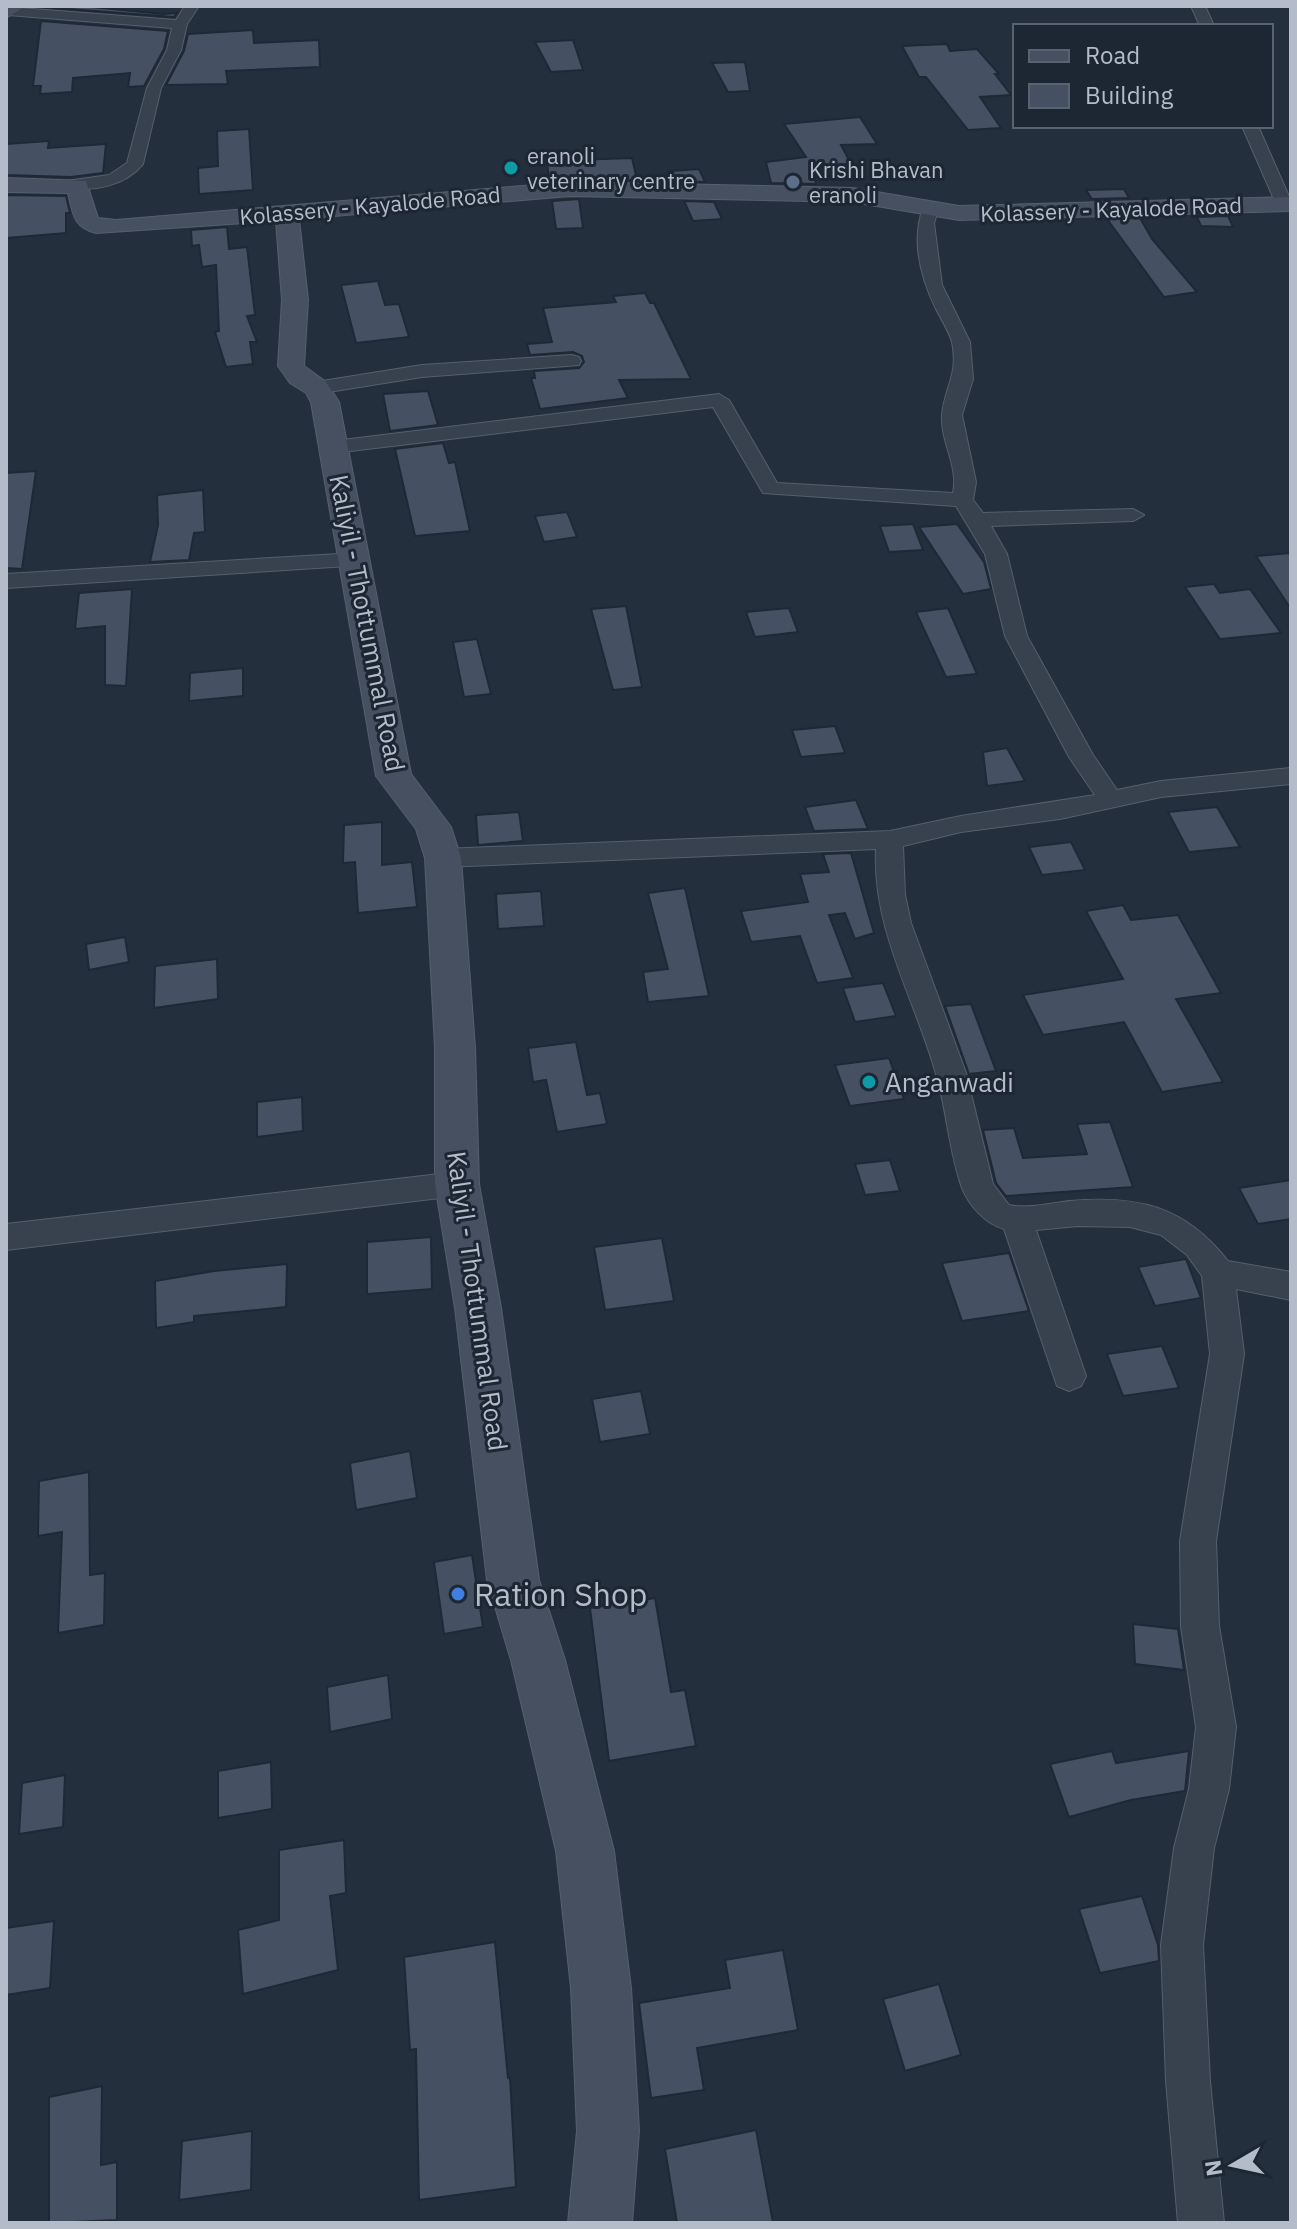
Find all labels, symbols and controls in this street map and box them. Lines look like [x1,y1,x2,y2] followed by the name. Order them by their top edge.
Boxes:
[1013,24,1273,128] legend
[1085,39,1140,71] text: Road
[1085,79,1173,111] text: Building
[527,141,695,195] place label: eranoli veterinary centre
[809,155,944,209] place label: Krishi Bhavan eranoli
[502,159,520,177] marker: eranoli veterinary centre
[784,173,802,191] marker: Krishi Bhavan eranoli
[238,179,502,231] street label: Kolassery - Kayalode Road
[980,190,1242,228] street label: Kolassery - Kayalode Road
[323,472,413,774] street label: Kaliyil - Thottummal Road
[885,1065,1014,1099] place label: Anganwadi
[860,1073,878,1091] marker: Anganwadi
[440,1149,516,1453] street label: Kaliyil - Thottummal Road
[474,1573,647,1615] place label: Ration Shop
[449,1585,467,1603] marker: Ration Shop
[1193,2125,1273,2205] north arrow
[1197,2158,1228,2178] text: N

